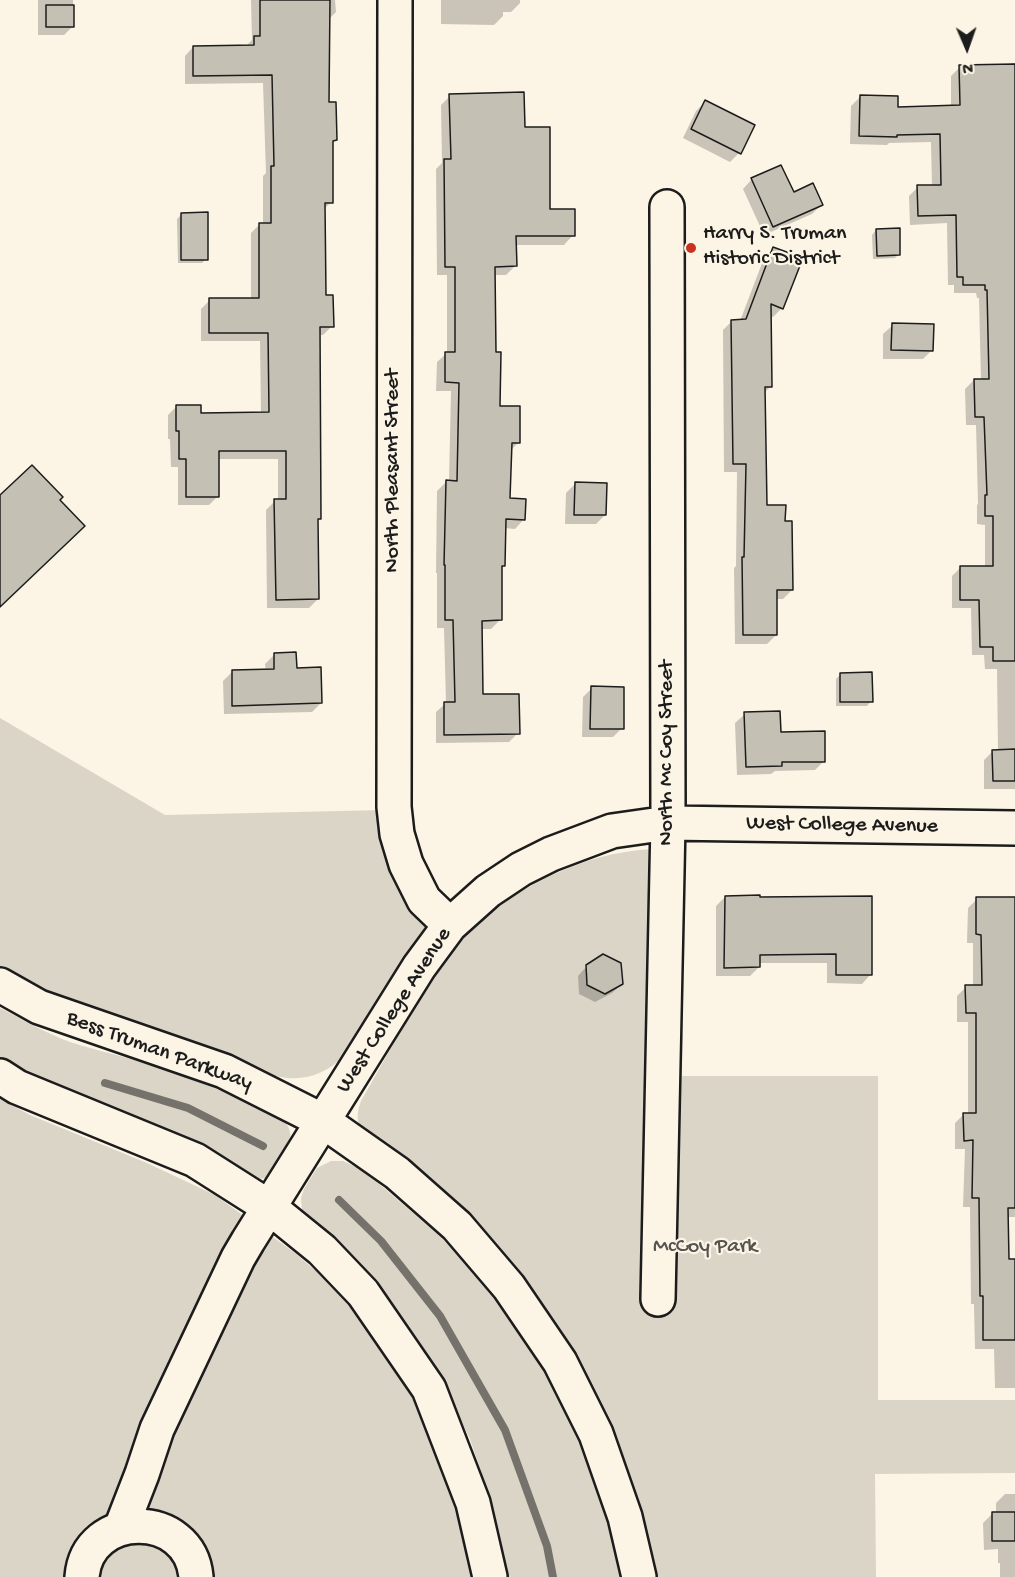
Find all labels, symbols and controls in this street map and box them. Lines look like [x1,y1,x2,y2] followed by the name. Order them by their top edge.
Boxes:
[937,18,997,78] north arrow
[962,57,973,76] text: N
[703,222,847,274] place label: Harry S. Truman Historic District
[684,241,698,255] marker: Harry S. Truman Historic District
[381,369,407,573] street label: North Pleasant Street
[655,660,681,846] street label: North Mc Coy Street
[746,811,938,841] street label: West College Avenue
[332,923,458,1099] street label: West College Avenue
[62,1006,256,1098] street label: Bess Truman Parkway
[653,1235,757,1261] park label: McCoy Park

